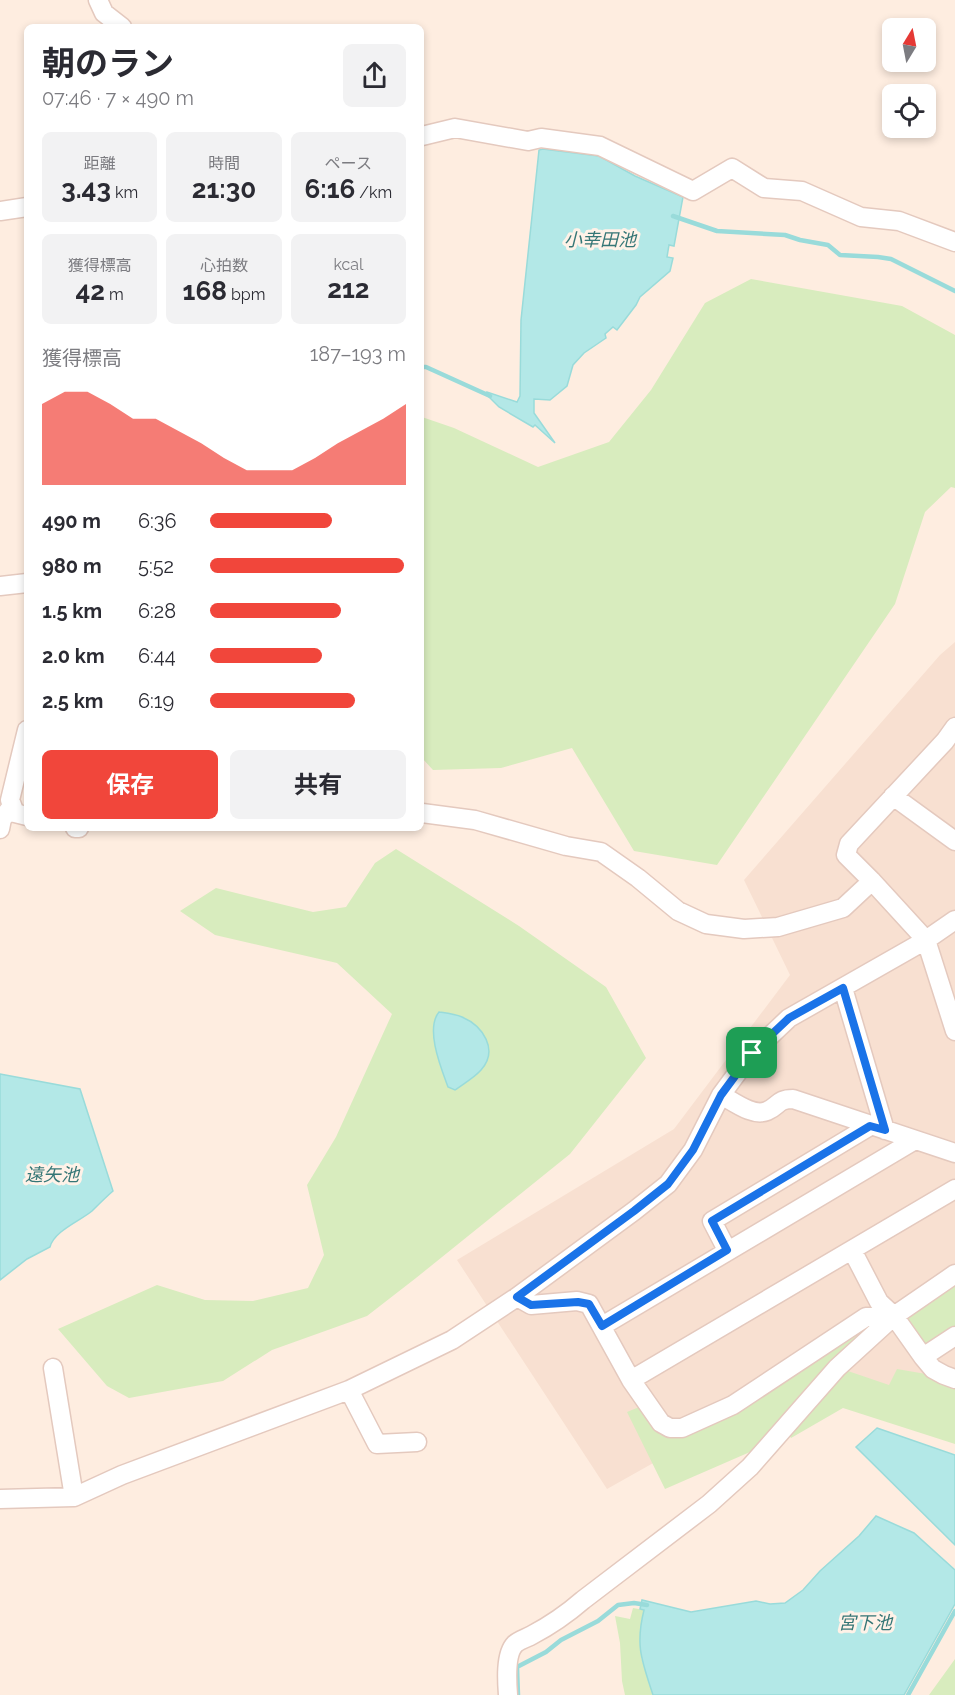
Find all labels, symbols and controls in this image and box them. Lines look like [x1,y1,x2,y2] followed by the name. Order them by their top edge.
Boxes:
[882,18,936,72] north arrow
[882,18,936,138] map controls
[42,44,174,83] text: 朝のラン
[343,44,406,107] button: share
[882,84,936,138] button: locate
[42,86,194,110] text: 07:46 · 7 × 490 m
[84,154,116,173] text: 距離
[208,154,240,173] text: 時間
[325,154,372,173] text: ペース
[61,174,111,204] text: 3.43
[192,174,256,204] text: 21:30
[304,174,355,204] text: 6:16
[111,183,138,202] text: km
[355,183,392,202] text: /km
[564,229,638,250] water label: 小幸田池
[333,255,363,274] text: kcal
[68,256,132,275] text: 獲得標高
[200,256,248,275] text: 心拍数
[327,274,369,304] text: 212
[76,276,105,306] text: 42
[183,276,227,306] text: 168
[105,285,124,304] text: m
[227,285,265,304] text: bpm
[310,342,406,366] text: 187–193 m
[42,346,122,370] text: 獲得標高
[42,509,101,533] text: 490 m
[138,509,177,533] text: 6:36
[42,554,102,578] text: 980 m
[138,554,174,578] text: 5:52
[42,599,102,623] text: 1.5 km
[138,599,176,623] text: 6:28
[42,644,105,668] text: 2.0 km
[138,644,176,668] text: 6:44
[42,689,103,713] text: 2.5 km
[138,689,174,713] text: 6:19
[42,750,218,819] button: 保存
[230,750,406,819] button: 共有
[726,1027,777,1078] pin
[735,1036,768,1069] icon: arrive
[25,1164,81,1185] water label: 遠矢池
[838,1612,894,1633] water label: 宮下池

